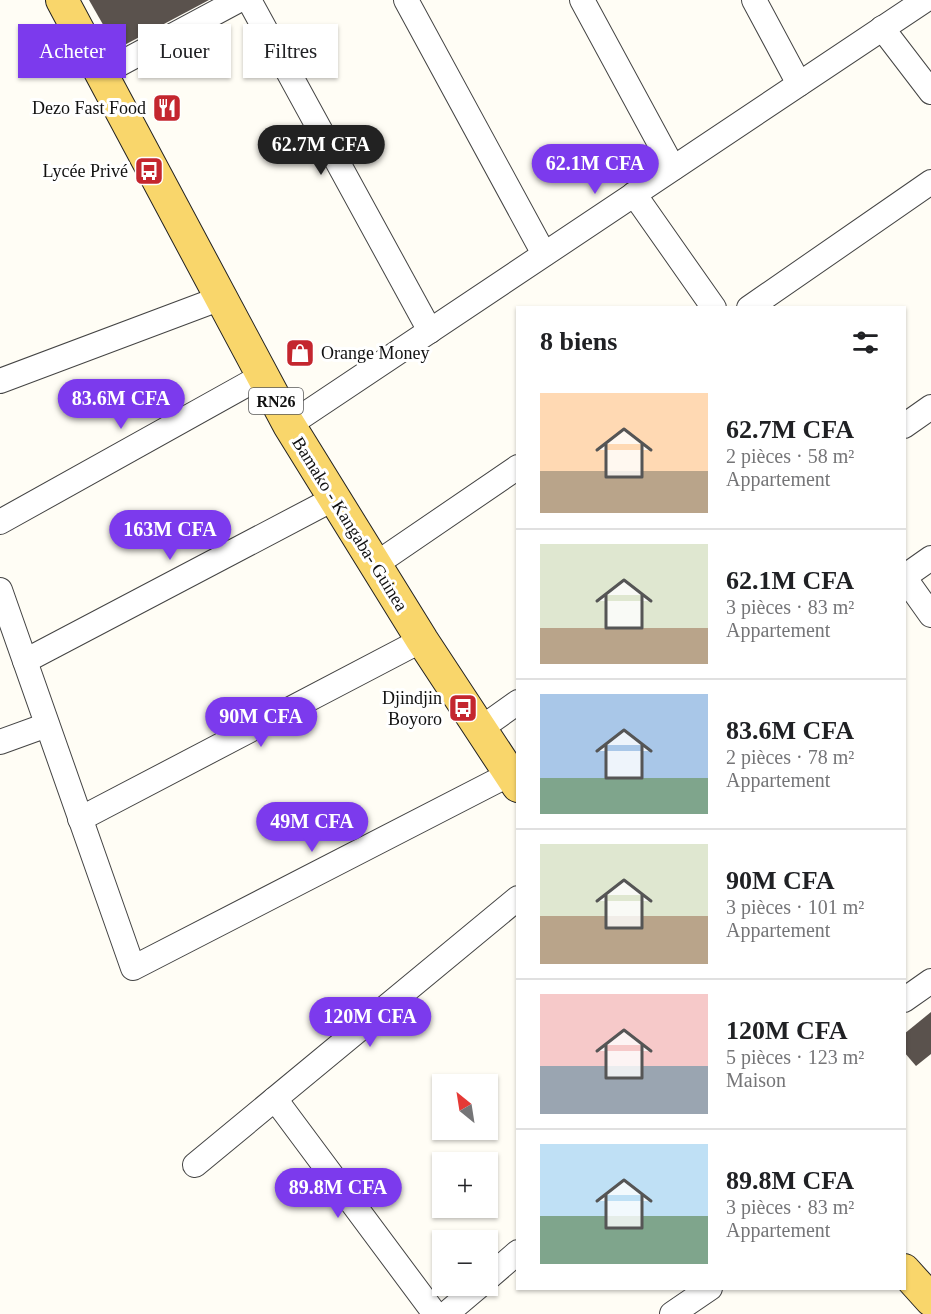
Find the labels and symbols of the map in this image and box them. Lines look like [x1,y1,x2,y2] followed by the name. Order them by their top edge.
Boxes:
[151,92,183,124] restaurant icon: Dezo Fast Food
[32,98,146,118] place label: Dezo Fast Food
[252,125,390,176] pin: 62.7M CFA
[526,144,664,195] pin: 62.1M CFA
[133,155,165,187] bus stop icon: Lycée Privé
[43,161,128,181] place label: Lycée Privé
[284,337,316,369] shop icon: Orange Money
[321,343,429,363] place label: Orange Money
[52,379,190,430] pin: 83.6M CFA
[249,388,303,414] road number: RN26
[288,433,412,615] street label: Bamako - Kangaba- Guinea
[108,510,232,561] pin: 163M CFA
[382,688,442,729] place label: Djindjin Boyoro
[447,692,479,724] bus stop icon: Djindjin Boyoro
[206,697,316,748] pin: 90M CFA
[257,802,367,853] pin: 49M CFA
[308,997,432,1048] pin: 120M CFA
[432,1074,498,1140] north arrow
[269,1168,407,1219] pin: 89.8M CFA

